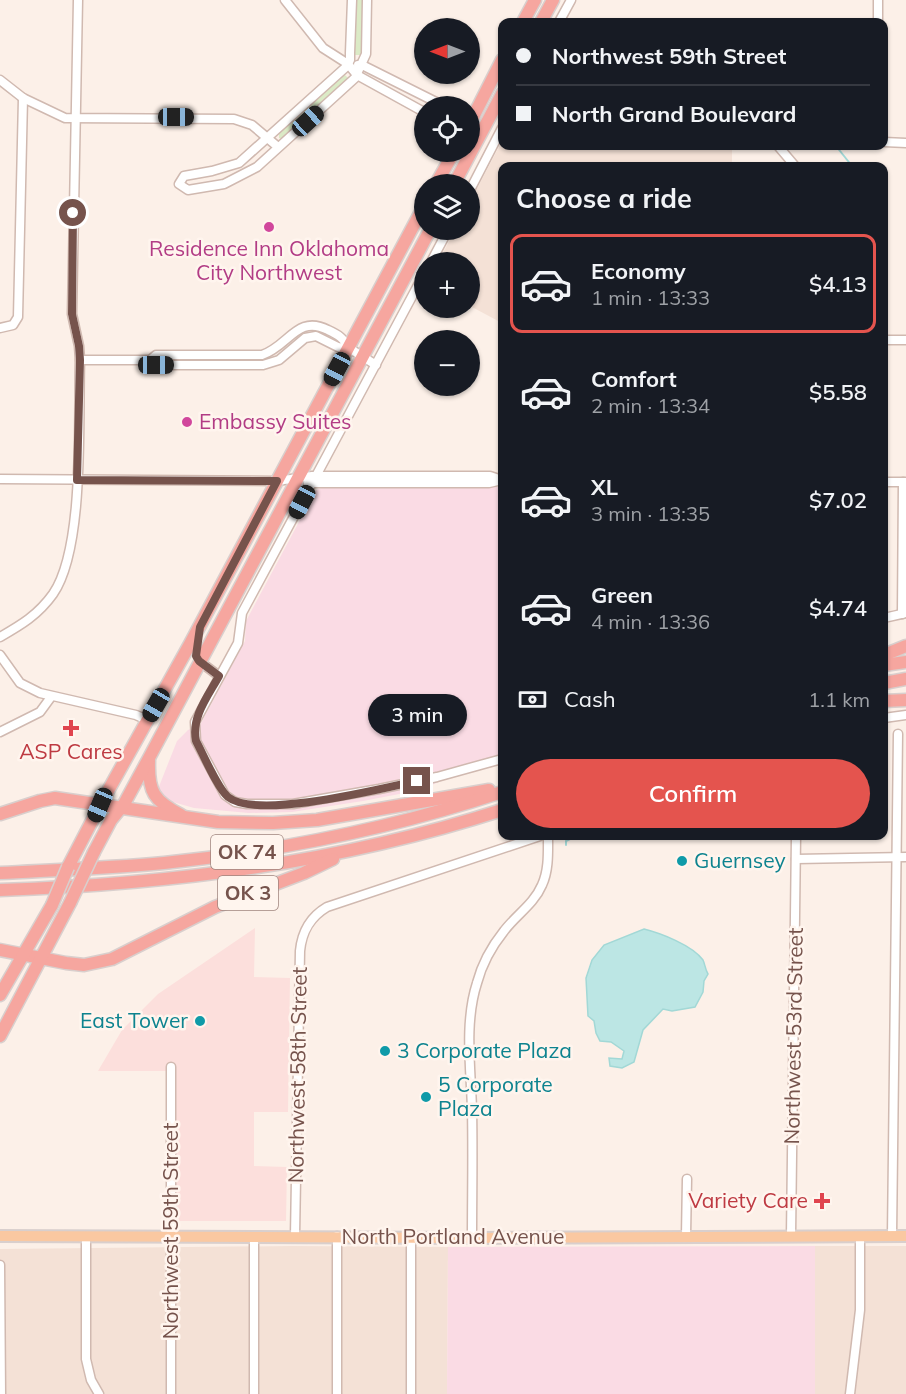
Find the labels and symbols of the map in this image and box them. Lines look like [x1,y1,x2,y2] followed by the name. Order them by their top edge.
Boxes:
[414,18,480,84] north arrow
[289,102,327,140] car
[158,108,194,126] car
[59,199,86,226] route start
[262,220,276,234] marker: Residence Inn Oklahoma City Northwest
[149,235,389,285] place label: Residence Inn Oklahoma City Northwest
[321,349,353,389] car
[138,356,174,374] car
[199,408,352,434] place label: Embassy Suites
[180,415,194,429] marker: Embassy Suites
[286,482,318,522] car
[139,685,173,725] car
[368,694,466,736] callout: 3 min
[62,719,80,737] marker: ASP Cares
[19,738,123,764] place label: ASP Cares
[403,767,430,794] route end
[85,785,115,825] car
[211,835,283,869] road number: OK 74
[694,847,786,873] place label: Guernsey
[675,854,689,868] marker: Guernsey
[218,876,278,910] road number: OK 3
[778,927,808,1145] street label: Northwest 53rd Street
[282,967,312,1183] street label: Northwest 58th Street
[80,1007,188,1033] place label: East Tower
[193,1014,207,1028] marker: East Tower
[397,1037,572,1063] place label: 3 Corporate Plaza
[378,1044,392,1058] marker: 3 Corporate Plaza
[438,1071,553,1121] place label: 5 Corporate Plaza
[419,1090,433,1104] marker: 5 Corporate Plaza
[157,1123,183,1339] street label: Northwest 59th Street
[688,1187,808,1213] place label: Variety Care
[813,1192,831,1210] marker: Variety Care
[342,1223,564,1249] street label: North Portland Avenue

